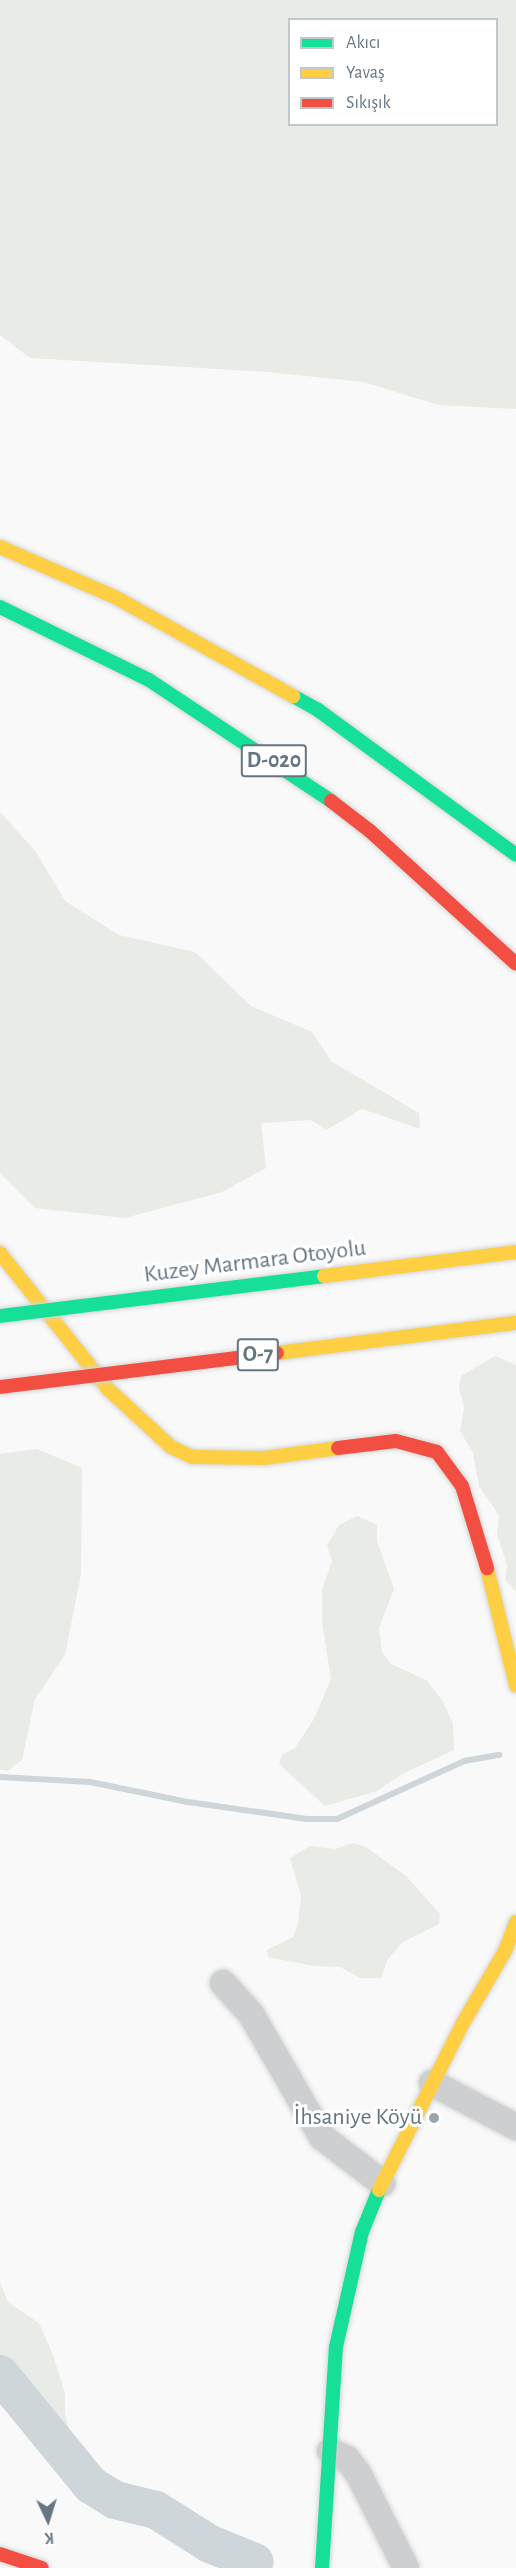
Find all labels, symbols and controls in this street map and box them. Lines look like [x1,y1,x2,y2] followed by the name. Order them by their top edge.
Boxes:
[288,18,498,126] legend
[346,34,380,52] text: Akıcı
[346,64,385,82] text: Yavaş
[346,94,391,112] text: Sıkışık
[240,742,308,780] road number: D-020
[142,1234,368,1290] street label: Kuzey Marmara Otoyolu
[236,1336,280,1374] road number: O-7
[294,2104,422,2132] place label: İhsaniye Köyü
[427,2111,441,2125] marker: İhsaniye Köyü
[18,2490,78,2550] north arrow
[44,2530,54,2546] text: K

